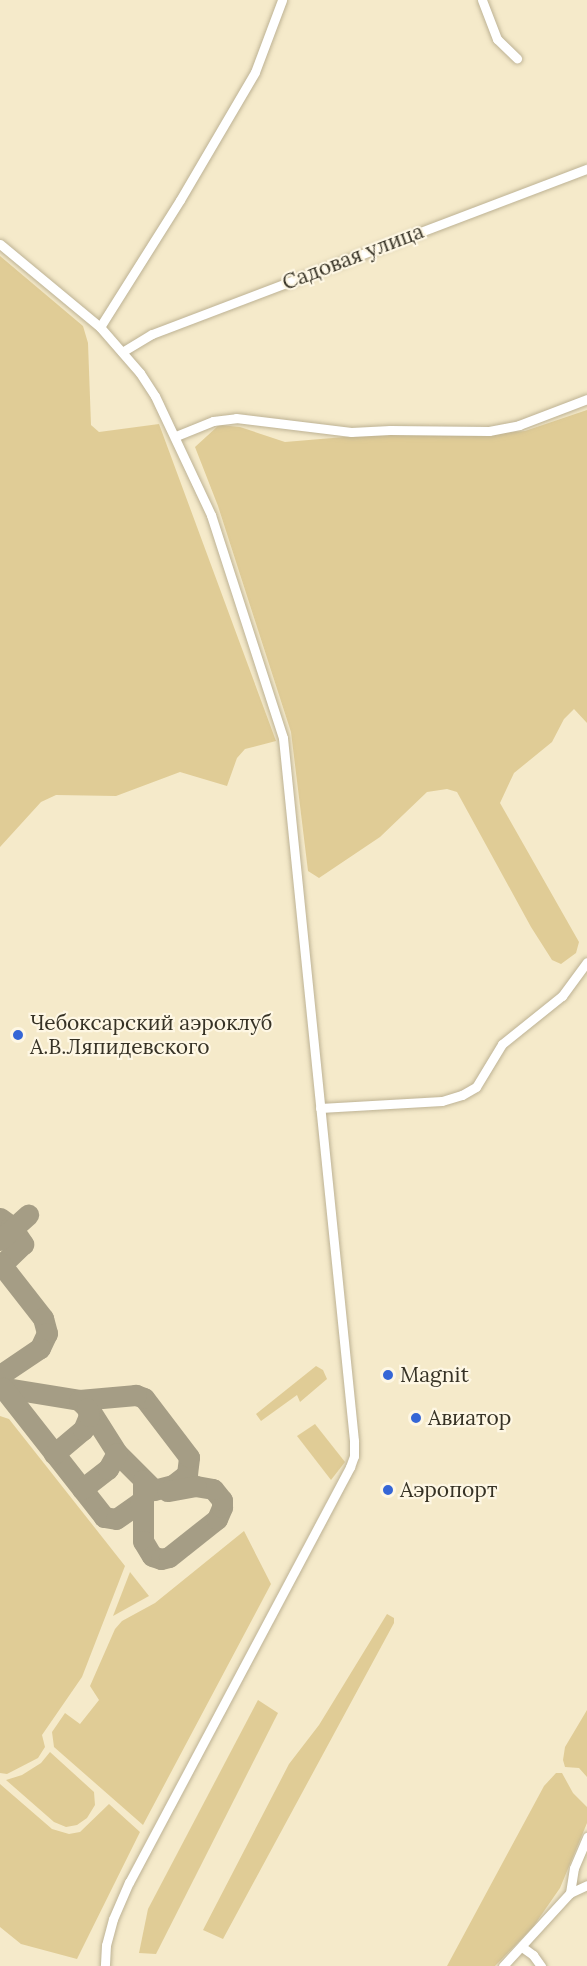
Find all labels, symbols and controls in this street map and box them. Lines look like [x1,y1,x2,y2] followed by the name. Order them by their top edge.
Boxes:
[279,218,427,296] street label: Садовая улица
[30,1010,272,1060] place label: Чебоксарский аэроклуб А.В.Ляпидевского
[11,1028,25,1042] marker: Чебоксарский аэроклуб А.В.Ляпидевского
[400,1362,469,1388] place label: Magnit
[381,1368,395,1382] marker: Magnit
[428,1405,511,1431] place label: Авиатор
[409,1411,423,1425] marker: Авиатор
[400,1477,497,1503] place label: Аэропорт
[381,1483,395,1497] marker: Аэропорт

